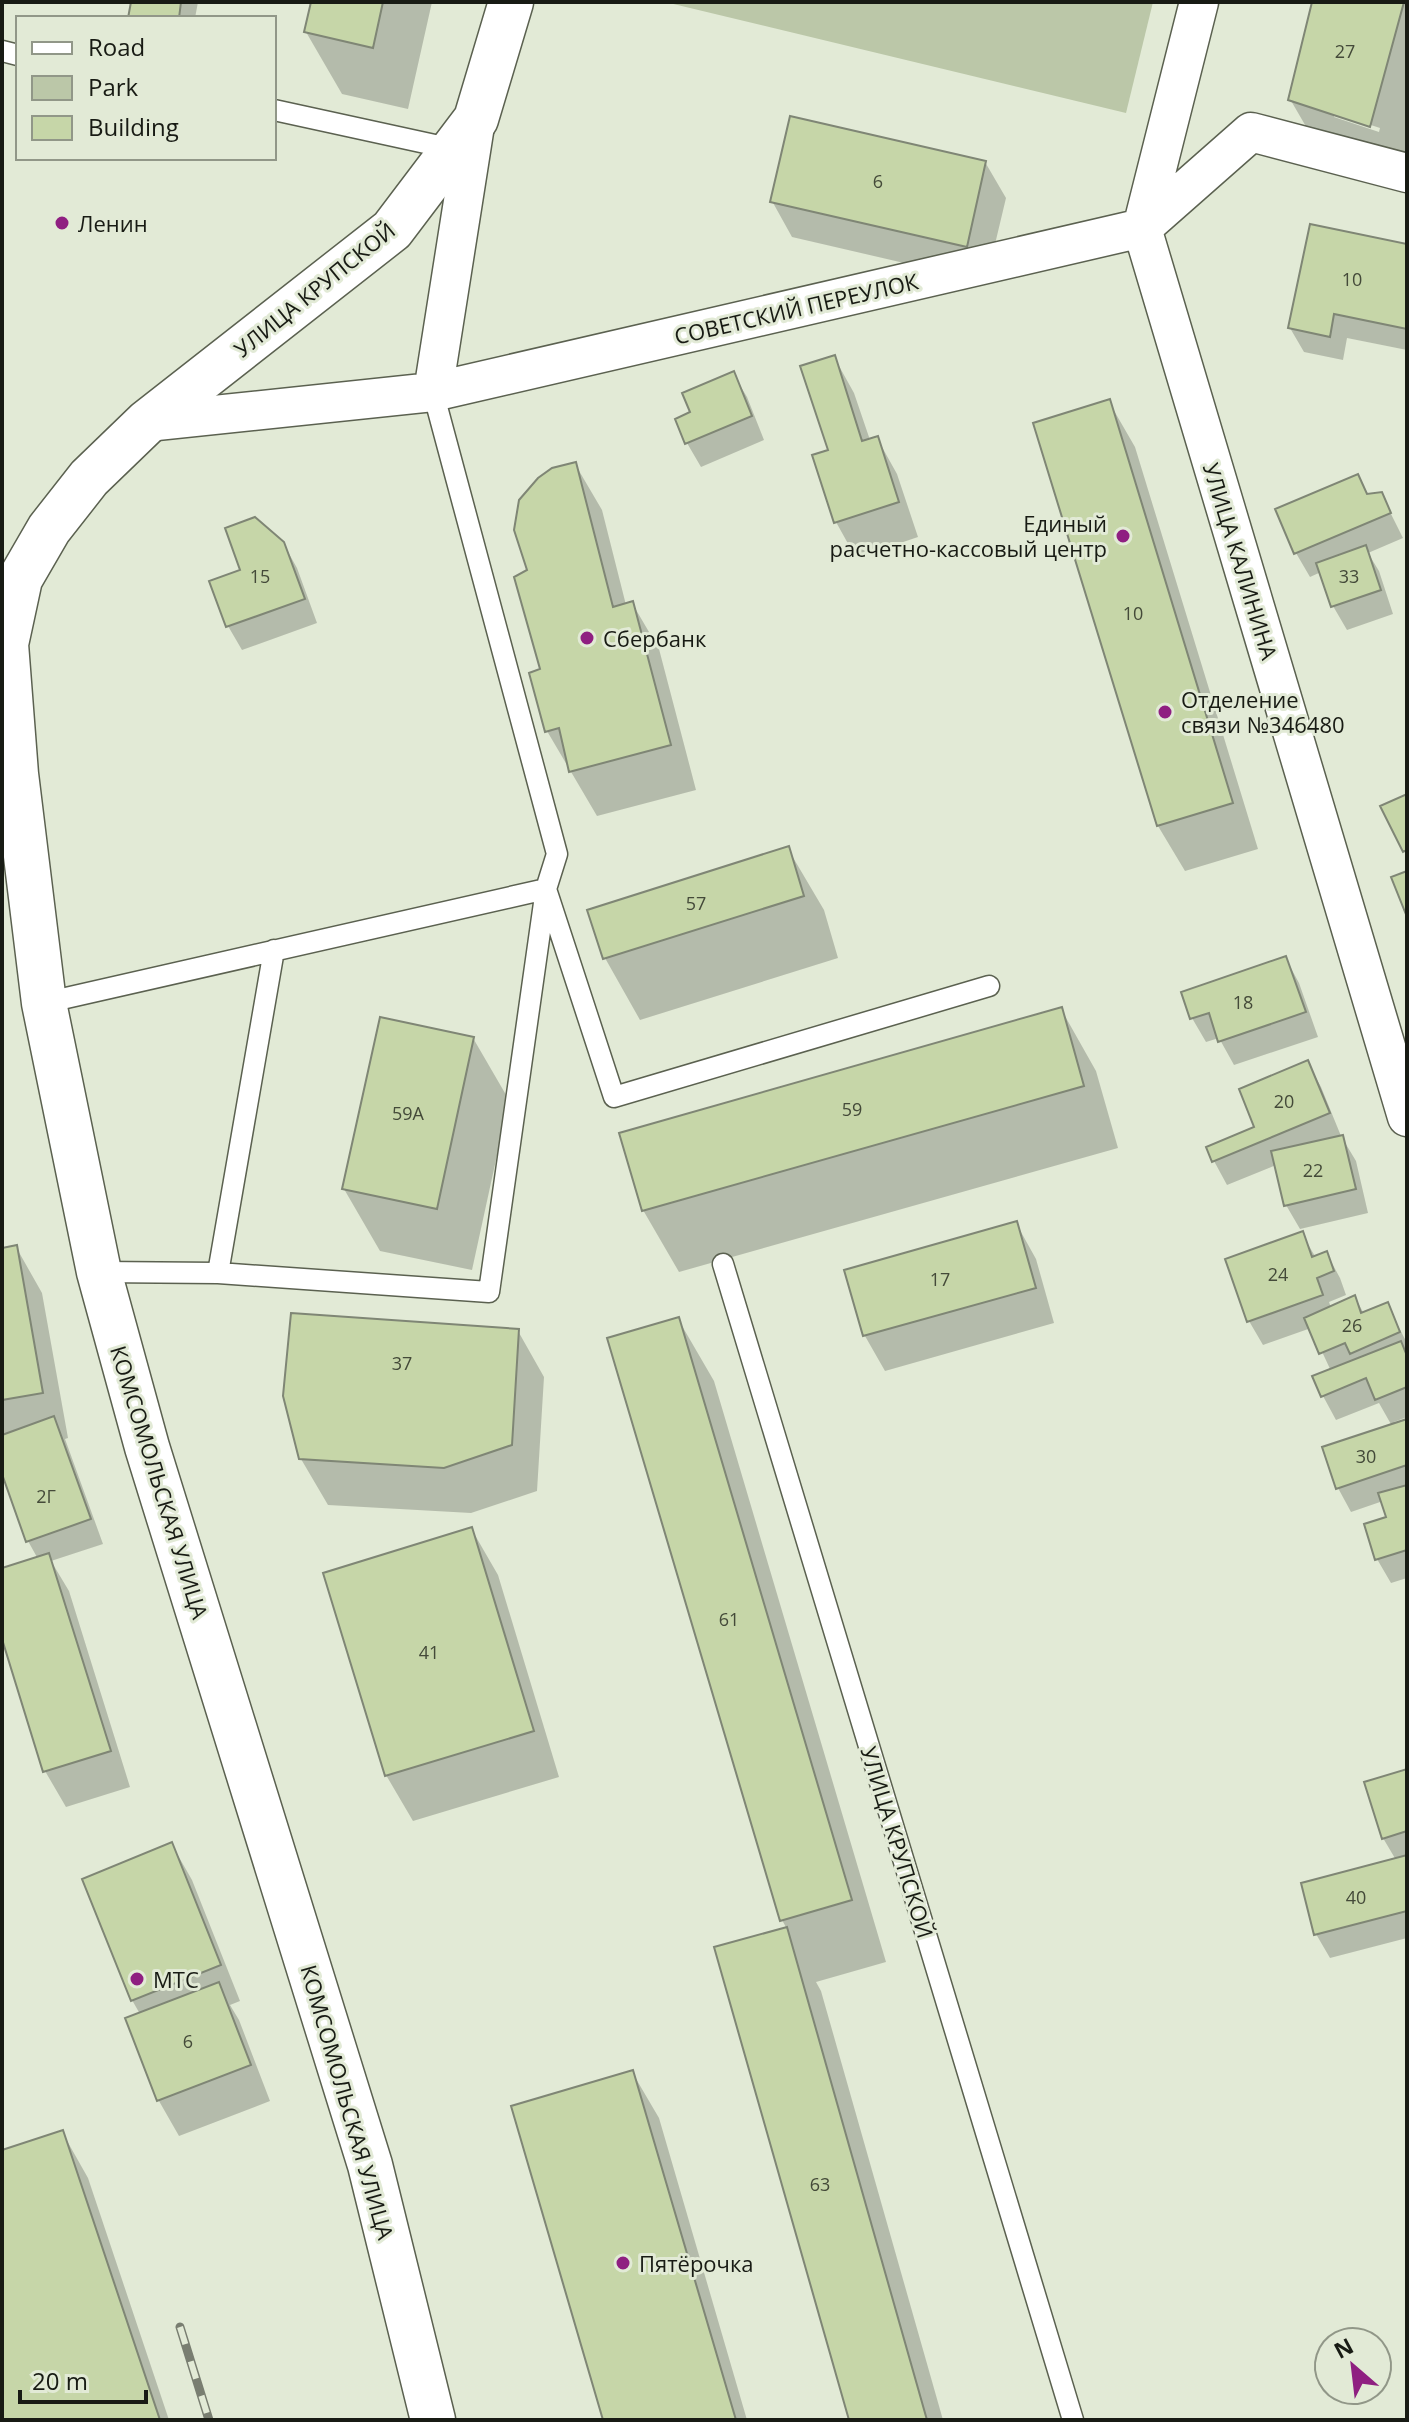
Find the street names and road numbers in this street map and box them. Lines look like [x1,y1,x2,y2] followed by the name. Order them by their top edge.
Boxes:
[227,215,401,363] street label: УЛИЦА КРУПСКОЙ
[671,265,921,351] street label: СОВЕТСКИЙ ПЕРЕУЛОК
[1197,459,1285,663] street label: УЛИЦА КАЛИНИНА
[104,1342,216,1622] street label: КОМСОМОЛЬСКАЯ УЛИЦА
[855,1742,941,1942] street label: УЛИЦА КРУПСКОЙ
[294,1961,402,2243] street label: КОМСОМОЛЬСКАЯ УЛИЦА

